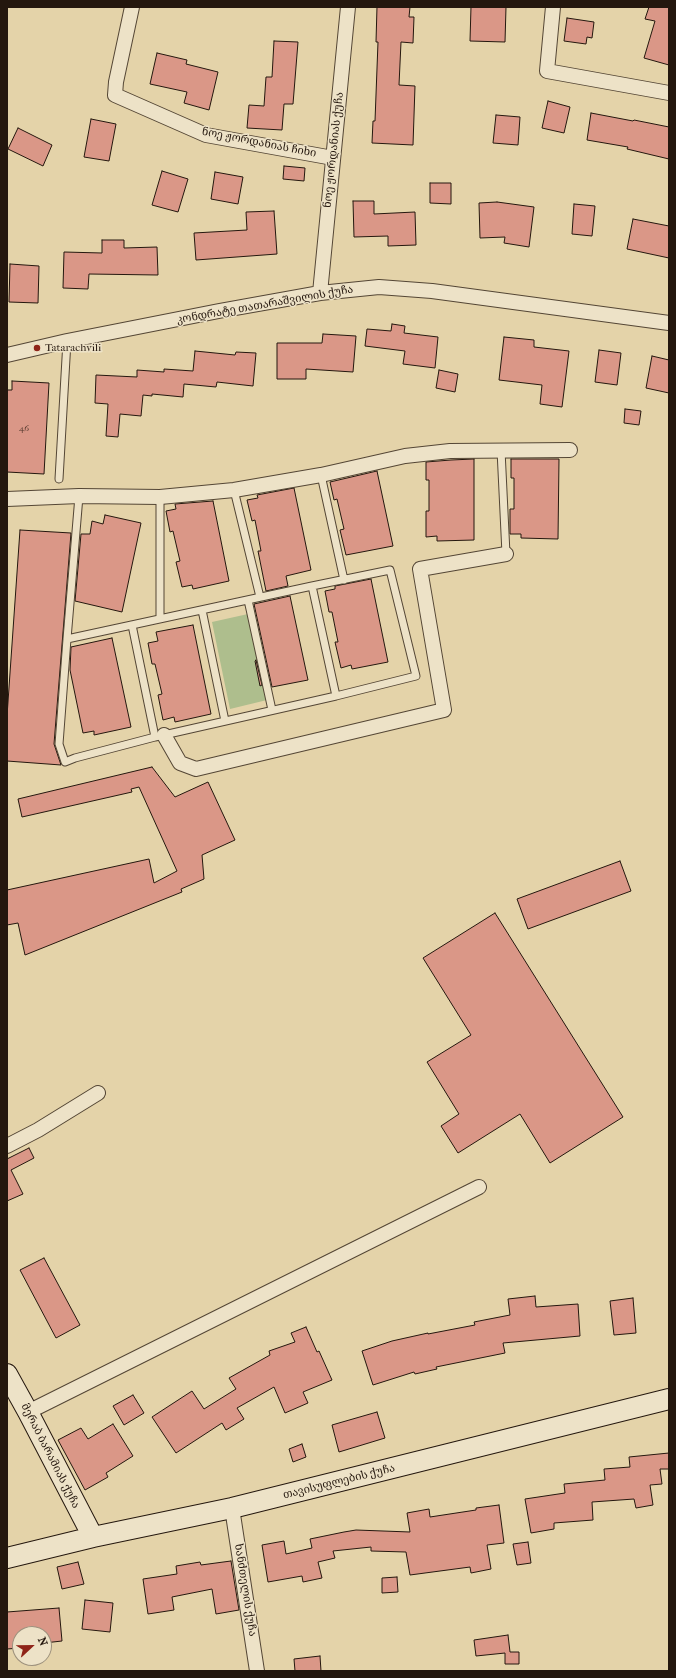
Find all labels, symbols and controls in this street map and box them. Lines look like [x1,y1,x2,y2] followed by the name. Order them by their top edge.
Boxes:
[321,91,347,209] street label: ნოე ჟორდანიას ქუჩა
[201,125,317,161] street label: ნოე ჟორდანიას ჩიხი
[176,283,354,327] street label: კონდრატე თათარაშვილის ქუჩა
[45,341,101,355] place label: Tatarachvili
[32,343,42,353] marker: Tatarachvili
[19,424,29,434] house number: 46
[18,1401,82,1511] street label: მერაბ ბარამიას ქუჩა
[282,1462,396,1502] street label: თავისუფლების ქუჩა
[231,1543,259,1637] street label: ხანძთელის ქუჩა
[12,1626,52,1666] north arrow
[35,1635,50,1648] text: N

